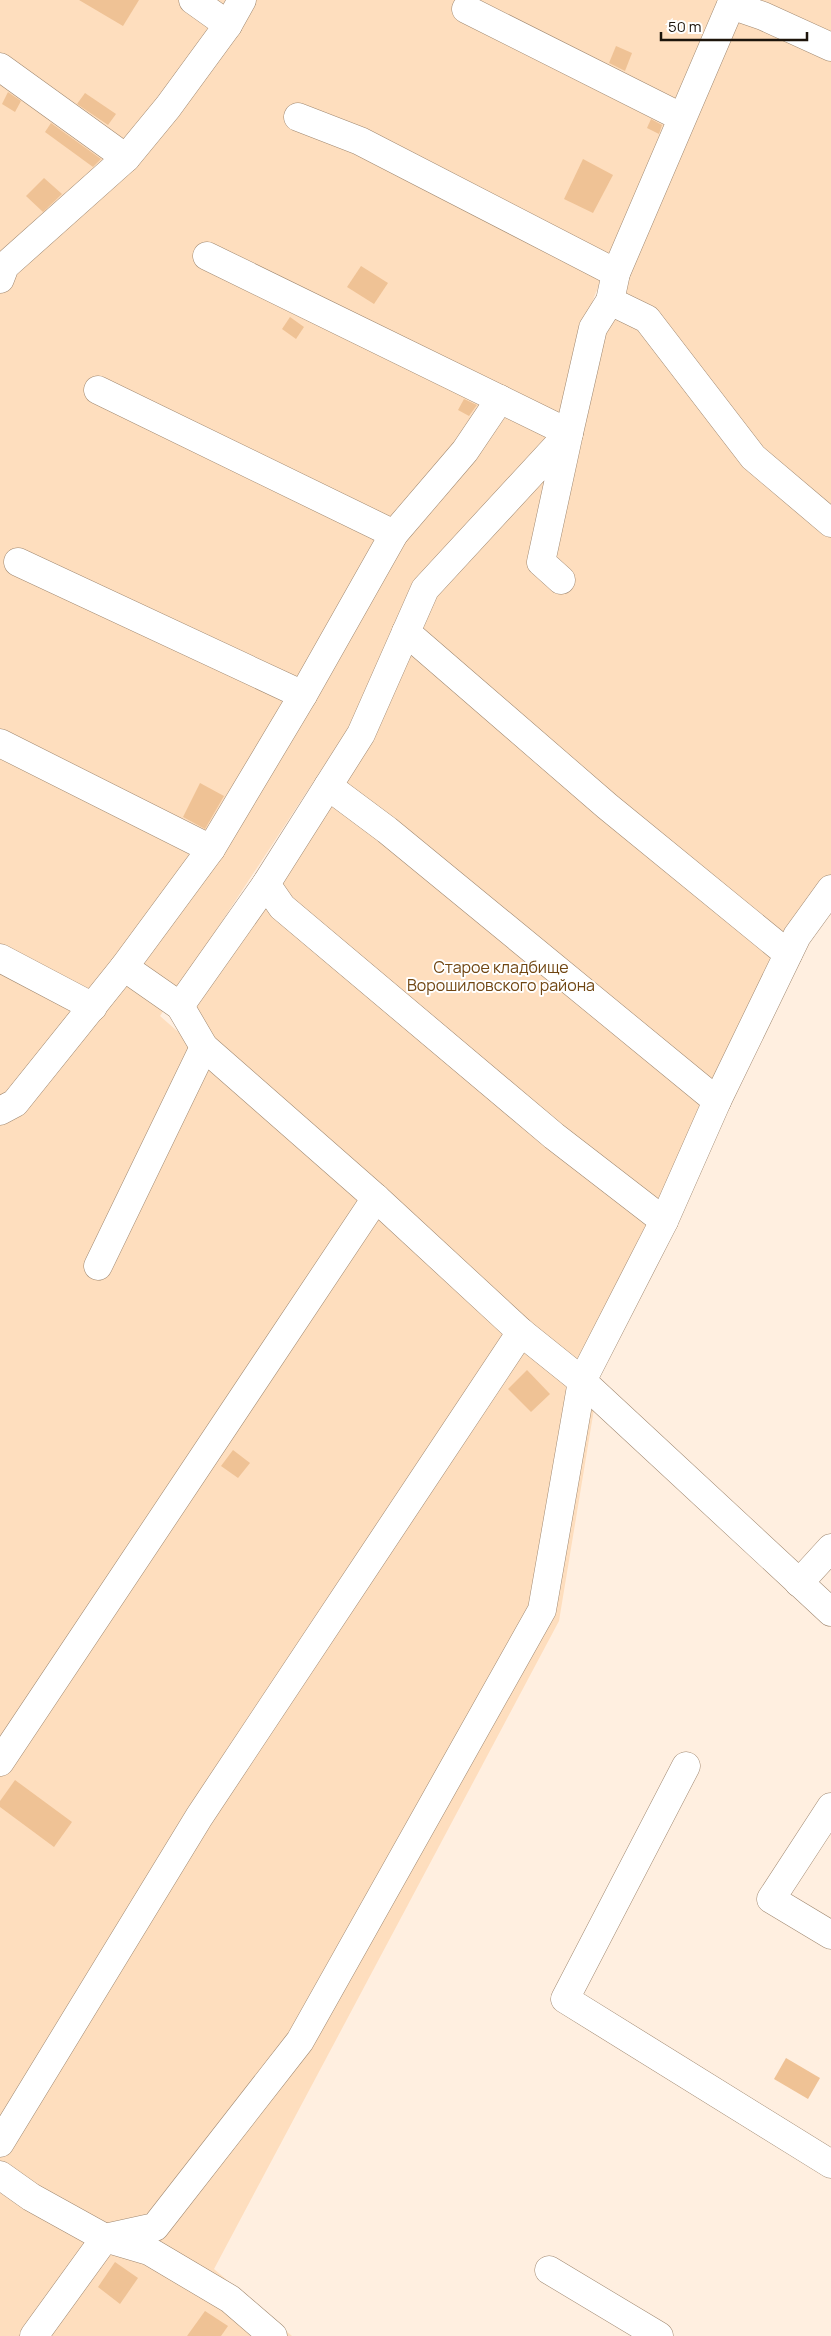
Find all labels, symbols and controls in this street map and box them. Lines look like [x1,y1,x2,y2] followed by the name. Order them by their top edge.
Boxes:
[661,10,807,42] scale bar
[668,16,702,37] text: 50 m
[407,956,595,996] park label: Старое кладбище Ворошиловского района

